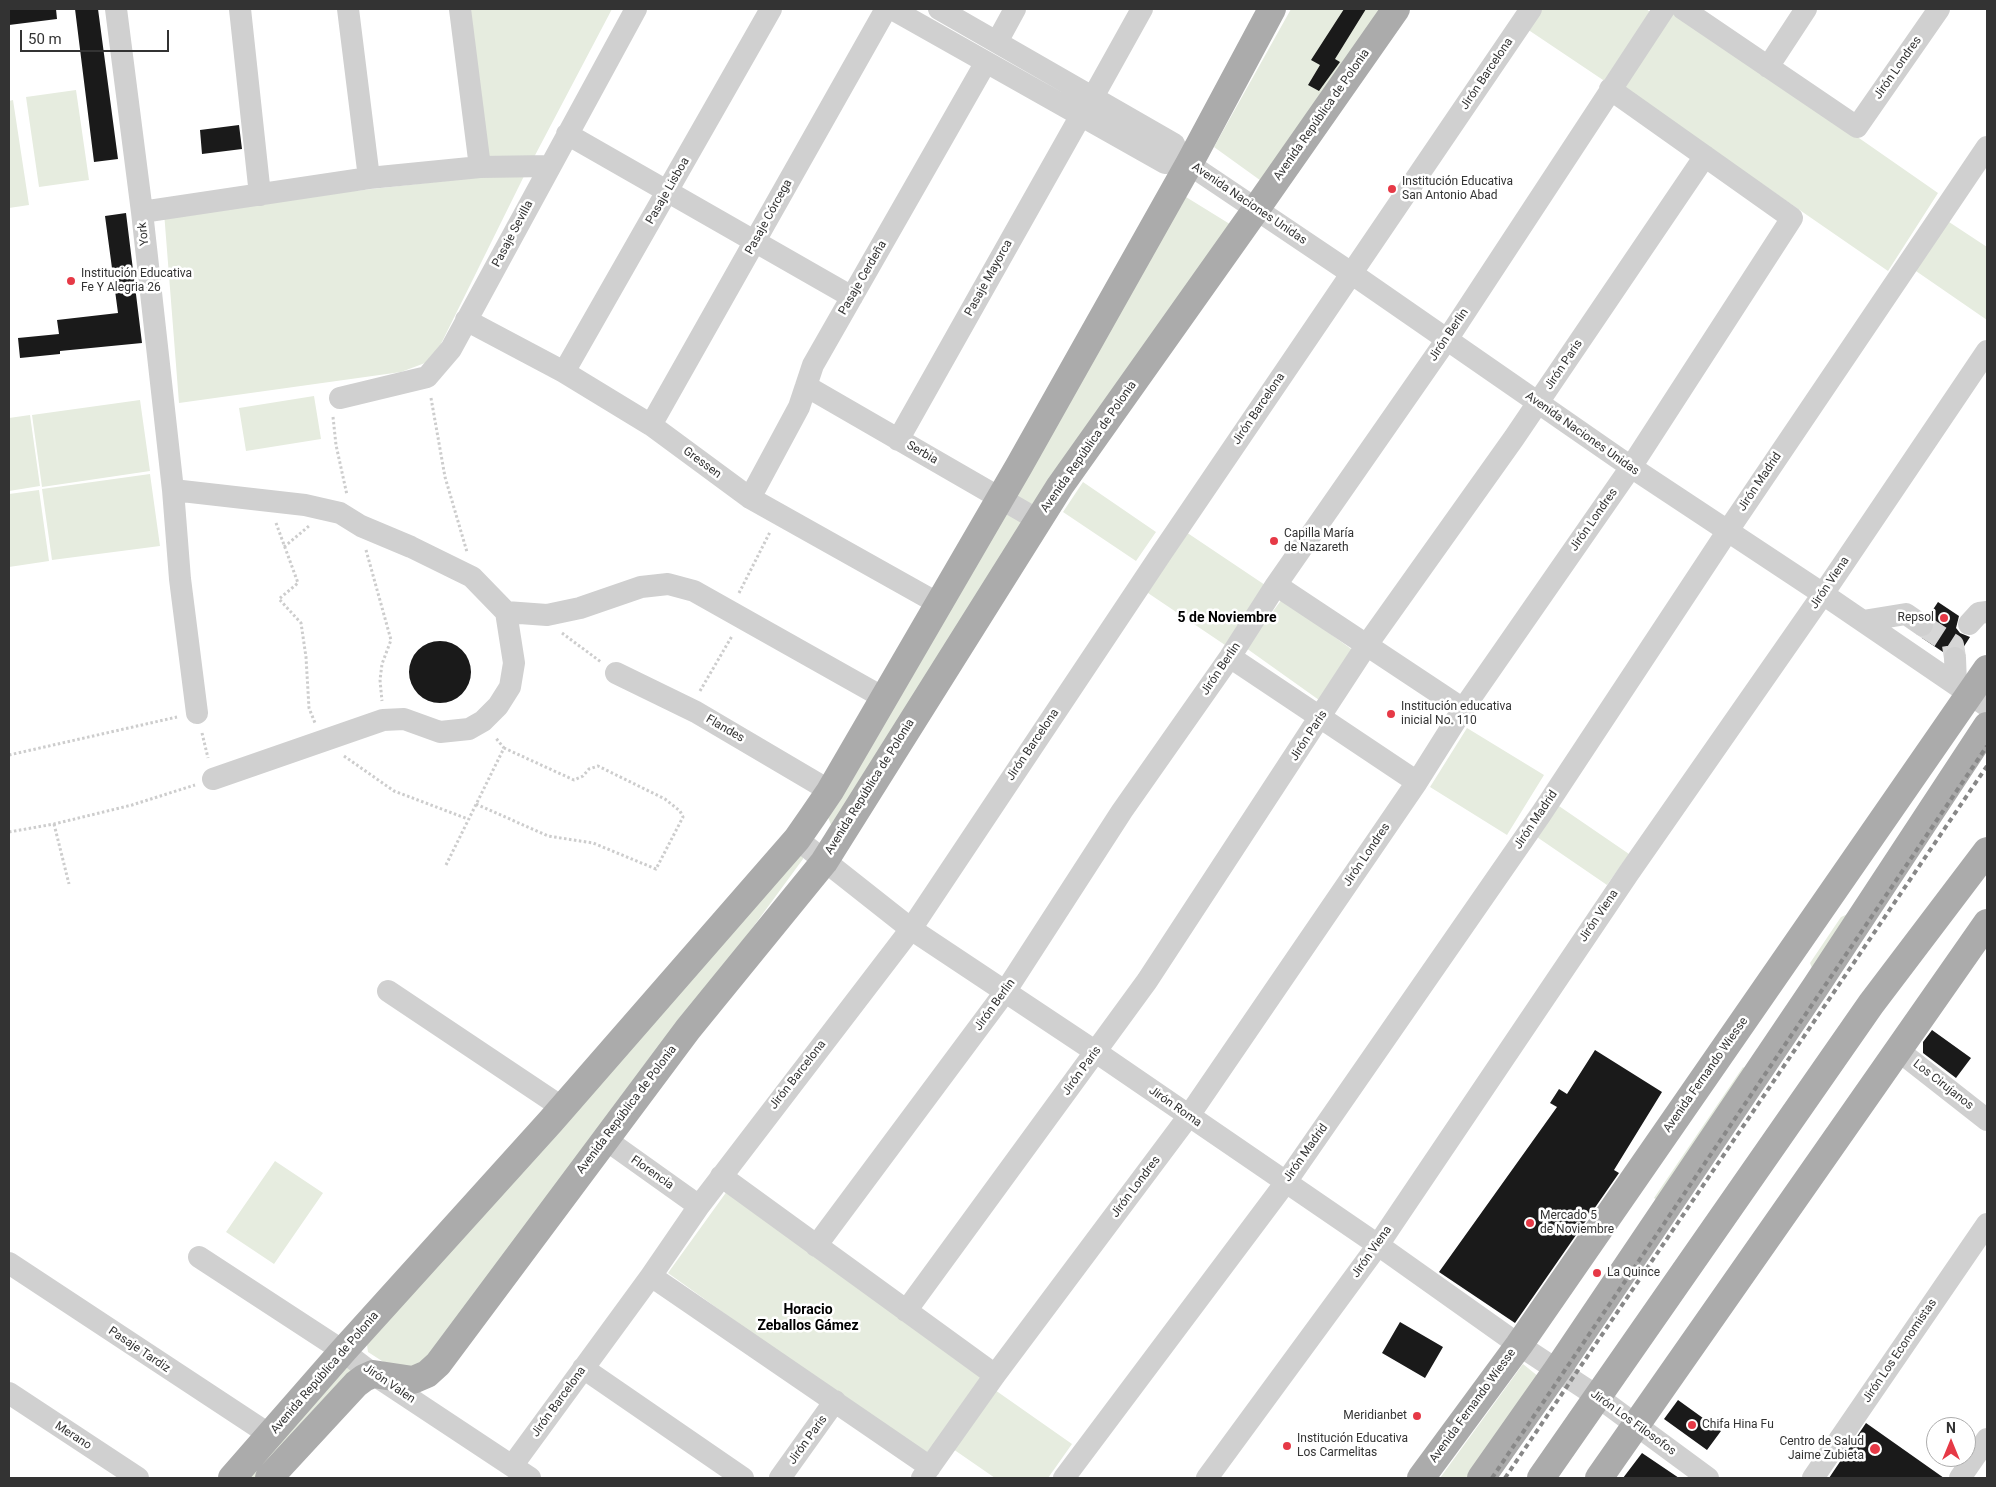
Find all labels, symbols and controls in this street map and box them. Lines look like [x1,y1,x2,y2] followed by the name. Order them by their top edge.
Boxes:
[22,20,171,52] scale bar
[28,30,62,48] text: 50 m
[1871,34,1925,102] street label: Jirón Londres
[1458,35,1516,113] street label: Jirón Barcelona
[1271,46,1373,184] street label: Avenida República de Polonia
[643,155,693,227] street label: Pasaje Lisboa
[1189,160,1309,248] street label: Avenida Naciones Unidas
[1402,175,1513,203] place label: Institución Educativa San Antonio Abad
[742,177,796,257] street label: Pasaje Córcega
[1386,183,1398,195] marker: Institución Educativa San Antonio Abad
[489,198,537,270] street label: Pasaje Sevilla
[136,221,152,247] street label: York
[962,237,1016,319] street label: Pasaje Mayorca
[836,238,890,318] street label: Pasaje Cerdeña
[81,267,192,295] place label: Institución Educativa Fe Y Alegria 26
[65,275,77,287] marker: Institución Educativa Fe Y Alegria 26
[1426,306,1472,364] street label: Jirón Berlin
[1542,337,1586,393] street label: Jirón Paris
[1230,370,1288,448] street label: Jirón Barcelona
[1038,378,1140,516] street label: Avenida República de Polonia
[1522,389,1642,479] street label: Avenida Naciones Unidas
[904,438,940,468] street label: Serbia
[680,444,724,482] street label: Gressen
[1735,450,1785,514] street label: Jirón Madrid
[1567,486,1621,554] street label: Jirón Londres
[1284,527,1354,555] place label: Capilla María de Nazareth
[1268,535,1280,547] marker: Capilla María de Nazareth
[1807,554,1853,612] street label: Jirón Viena
[1177,610,1277,626] district label: 5 de Noviembre
[1898,611,1934,625] place label: Repsol
[1938,612,1950,624] marker: Repsol
[1198,640,1244,698] street label: Jirón Berlin
[1401,700,1512,728] place label: Institución educativa inicial No. 110
[1004,706,1062,784] street label: Jirón Barcelona
[1287,708,1331,764] street label: Jirón Paris
[1385,708,1397,720] marker: Institución educativa inicial No. 110
[703,712,747,746] street label: Flandes
[822,717,918,857] street label: Avenida República de Polonia
[1511,788,1561,852] street label: Jirón Madrid
[1341,821,1393,889] street label: Jirón Londres
[1576,887,1622,945] street label: Jirón Viena
[971,976,1019,1034] street label: Jirón Berlin
[1661,1015,1751,1135] street label: Avenida Fernando Wiesse
[767,1038,829,1112] street label: Jirón Barcelona
[574,1043,680,1177] street label: Avenida República de Polonia
[1059,1044,1105,1098] street label: Jirón Paris
[1910,1057,1976,1113] street label: Los Cirujanos
[1146,1084,1204,1130] street label: Jirón Roma
[1281,1121,1331,1185] street label: Jirón Madrid
[628,1153,676,1193] street label: Florencia
[1108,1153,1164,1221] street label: Jirón Londres
[1540,1209,1614,1237] place label: Mercado 5 de Noviembre
[1524,1217,1536,1229] marker: Mercado 5 de Noviembre
[1349,1223,1395,1281] street label: Jirón Viena
[1607,1266,1660,1280] place label: La Quince
[1591,1267,1603,1279] marker: La Quince
[1860,1296,1940,1406] street label: Jirón Los Economistas
[757,1302,859,1334] district label: Horacio Zeballos Gámez
[268,1309,382,1437] street label: Avenida República de Polonia
[105,1324,173,1376] street label: Pasaje Tardiz
[1427,1346,1519,1466] street label: Avenida Fernando Wiesse
[360,1361,418,1407] street label: Jirón Valen
[529,1364,589,1440] street label: Jirón Barcelona
[1588,1387,1678,1459] street label: Jirón Los Filosofos
[1343,1409,1407,1423] place label: Meridianbet
[1411,1410,1423,1422] marker: Meridianbet
[785,1413,831,1467] street label: Jirón Paris
[1926,1417,1976,1467] north arrow
[1702,1418,1774,1432] place label: Chifa Hina Fu
[52,1419,94,1453] street label: Merano
[1686,1419,1698,1431] marker: Chifa Hina Fu
[1946,1420,1956,1436] text: N
[1297,1432,1408,1460] place label: Institución Educativa Los Carmelitas
[1779,1435,1864,1463] place label: Centro de Salud Jaime Zubieta
[1281,1440,1293,1452] marker: Institución Educativa Los Carmelitas
[1868,1442,1882,1456] marker: Centro de Salud Jaime Zubieta

